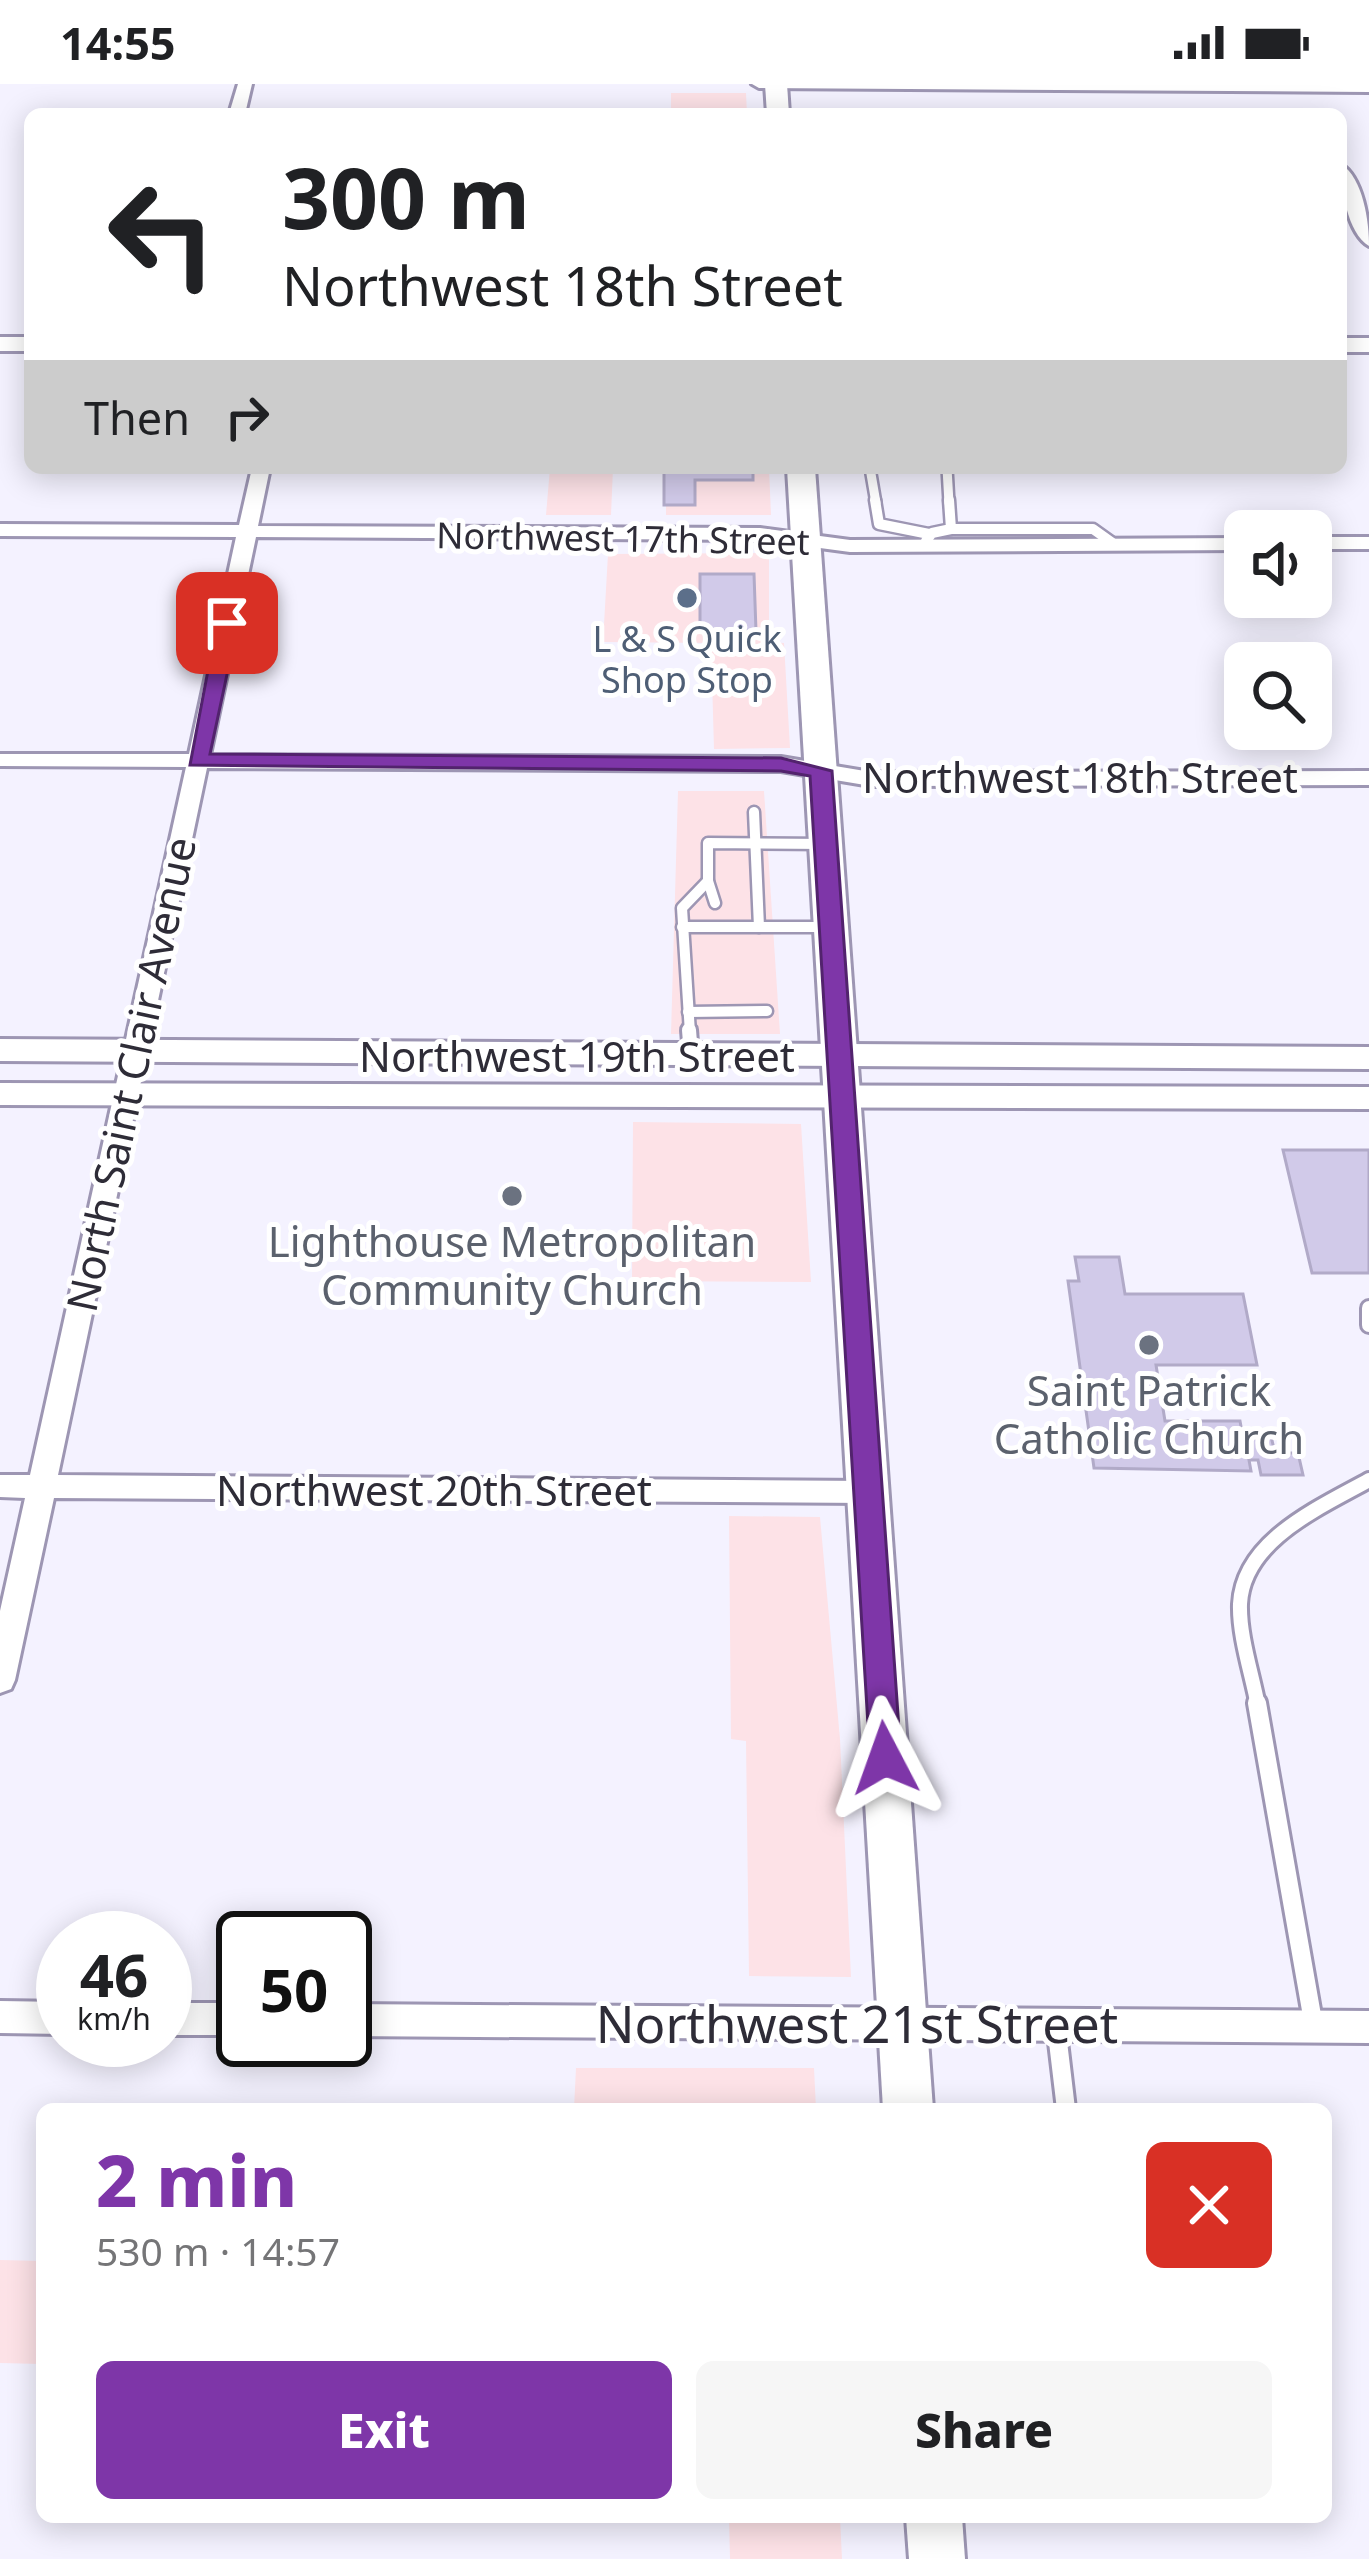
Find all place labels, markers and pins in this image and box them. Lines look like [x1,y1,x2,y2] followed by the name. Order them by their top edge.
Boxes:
[176,572,278,674] pin
[674,585,700,611] marker: L & S Quick Shop Stop
[592,614,782,704] place label: L & S Quick Shop Stop
[499,1183,525,1209] marker: Lighthouse Metropolitan Community Church
[268,1212,756,1317] place label: Lighthouse Metropolitan Community Church
[1136,1332,1162,1358] marker: Saint Patrick Catholic Church
[994,1361,1304,1466] place label: Saint Patrick Catholic Church

